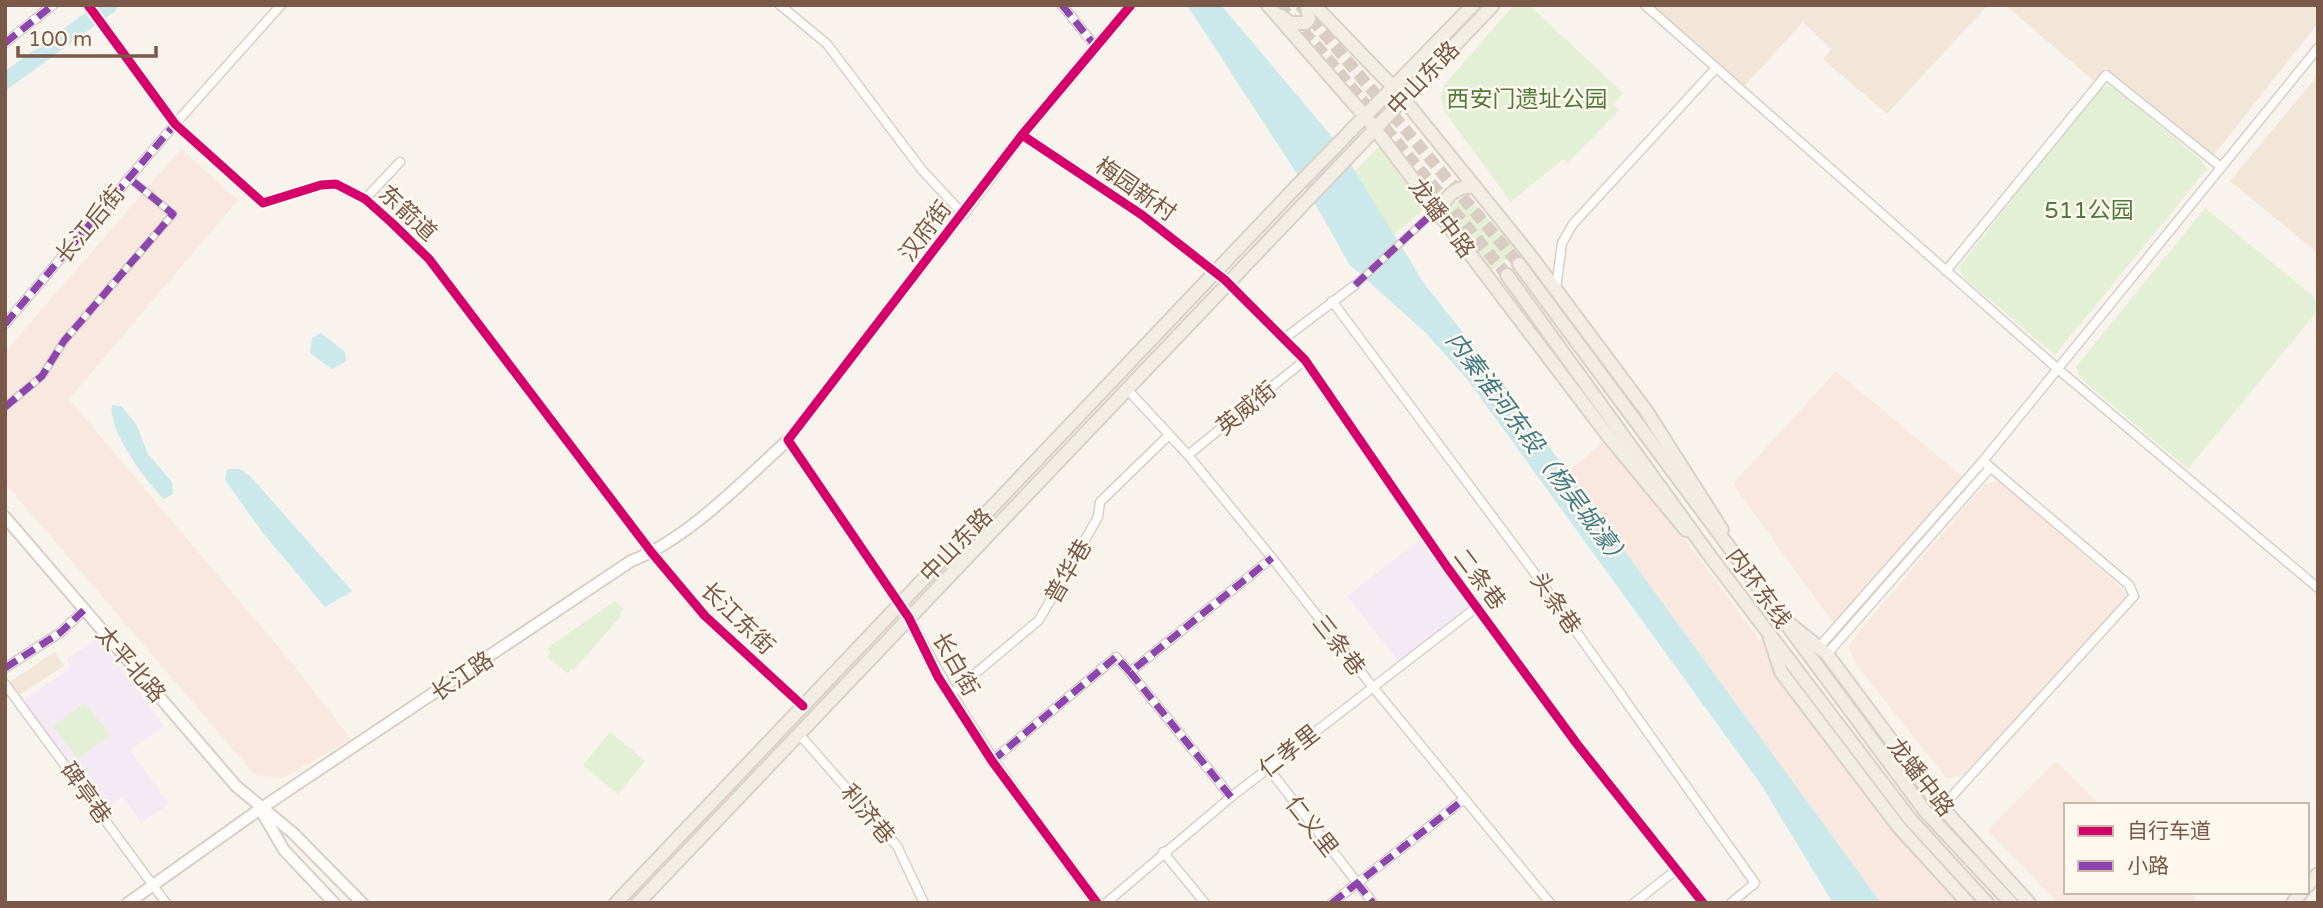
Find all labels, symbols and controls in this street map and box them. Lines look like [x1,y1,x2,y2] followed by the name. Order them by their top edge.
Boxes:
[18,14,156,58] scale bar
[28,27,92,52] text: 100 m
[1382,36,1466,122] street label: 中山东路
[1447,86,1608,114] park label: 西安门遗址公园
[1090,152,1181,228] street label: 梅园新村
[1402,173,1480,264] street label: 龙蟠中路
[50,180,131,269] street label: 长江后街
[373,180,442,247] street label: 东箭道
[894,196,958,268] street label: 汉府街
[2044,197,2134,225] park label: 511公园
[1439,327,1636,574] water label: 内秦淮河东段（杨吴城濠）
[1211,376,1282,441] street label: 英威街
[915,503,999,589] street label: 中山东路
[1039,535,1098,608] street label: 普华巷
[1720,543,1797,634] street label: 内环东线
[1447,544,1511,616] street label: 二条巷
[1524,567,1586,640] street label: 头条巷
[694,577,780,661] street label: 长江东街
[1306,610,1370,681] street label: 三条巷
[90,621,171,709] street label: 太平北路
[926,628,985,701] street label: 长白街
[426,646,499,708] street label: 长江路
[1254,720,1325,784] street label: 仁孝里
[1881,733,1960,822] street label: 龙蟠中路
[54,757,117,830] street label: 碑亭巷
[834,779,900,850] street label: 利济巷
[1279,791,1343,862] street label: 仁义里
[2064,803,2309,894] legend
[2127,819,2211,844] text: 自行车道
[2127,854,2169,879] text: 小路

